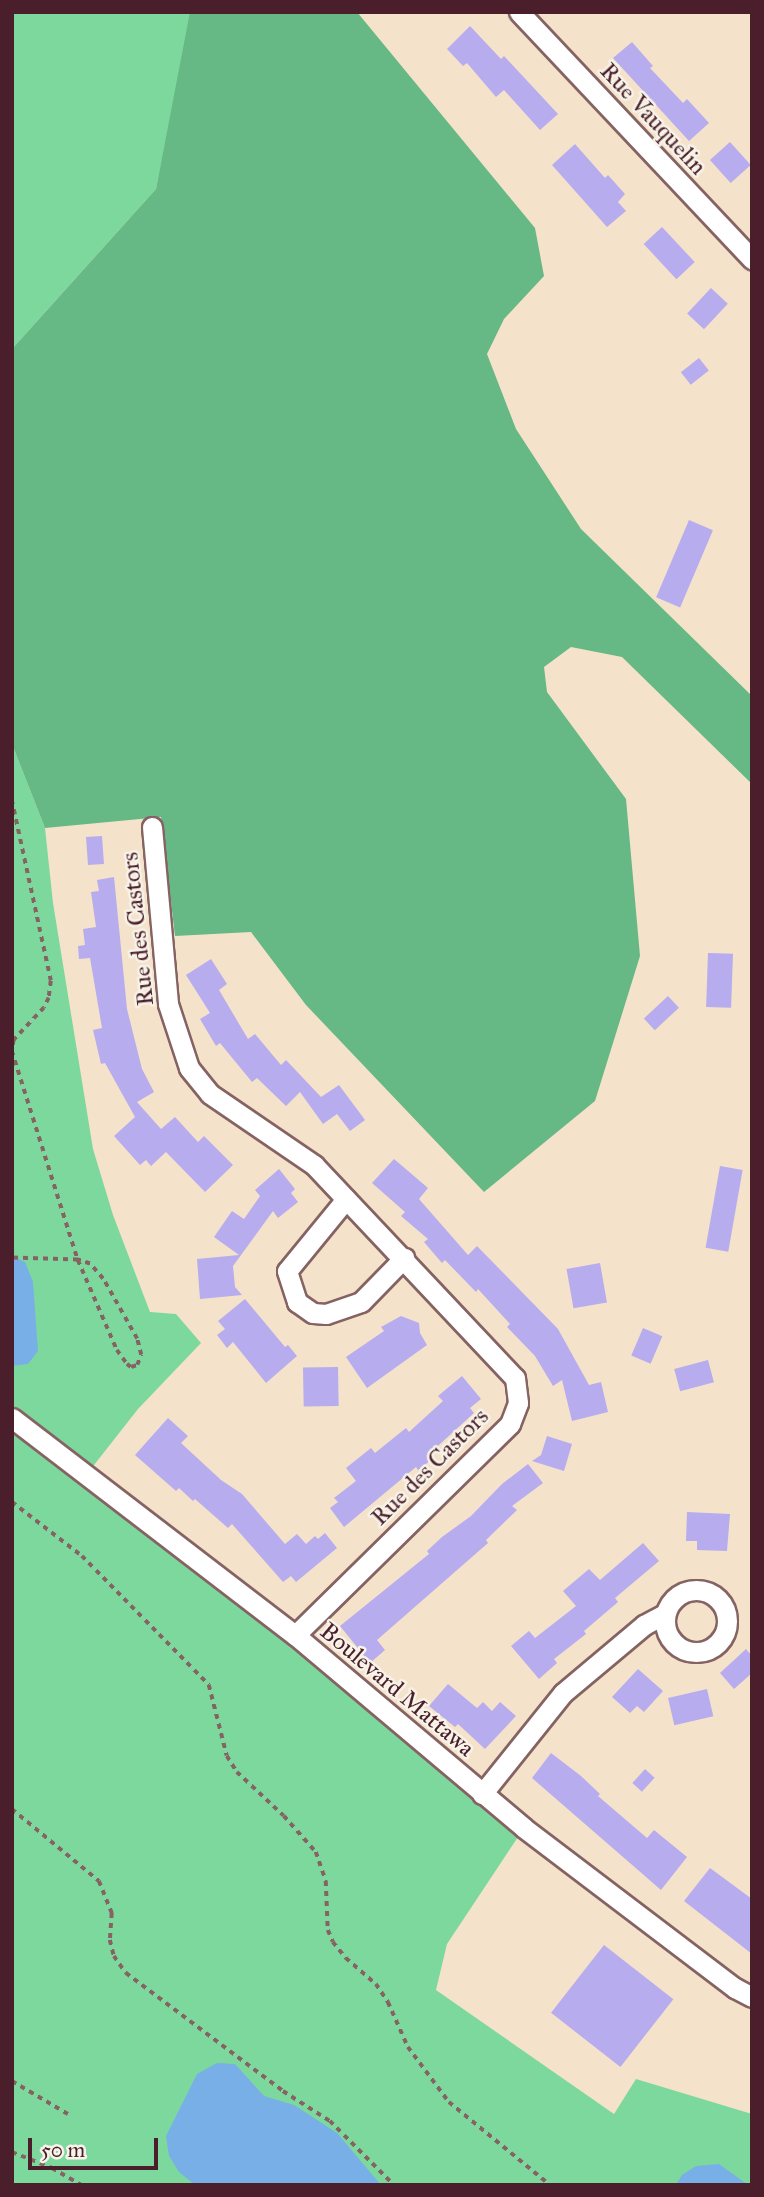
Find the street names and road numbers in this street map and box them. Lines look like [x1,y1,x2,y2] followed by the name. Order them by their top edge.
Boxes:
[594,57,712,181] street label: Rue Vauquelin
[116,851,160,1007] street label: Rue des Castors
[365,1402,495,1532] street label: Rue des Castors
[314,1617,480,1763] street label: Boulevard Mattawa

